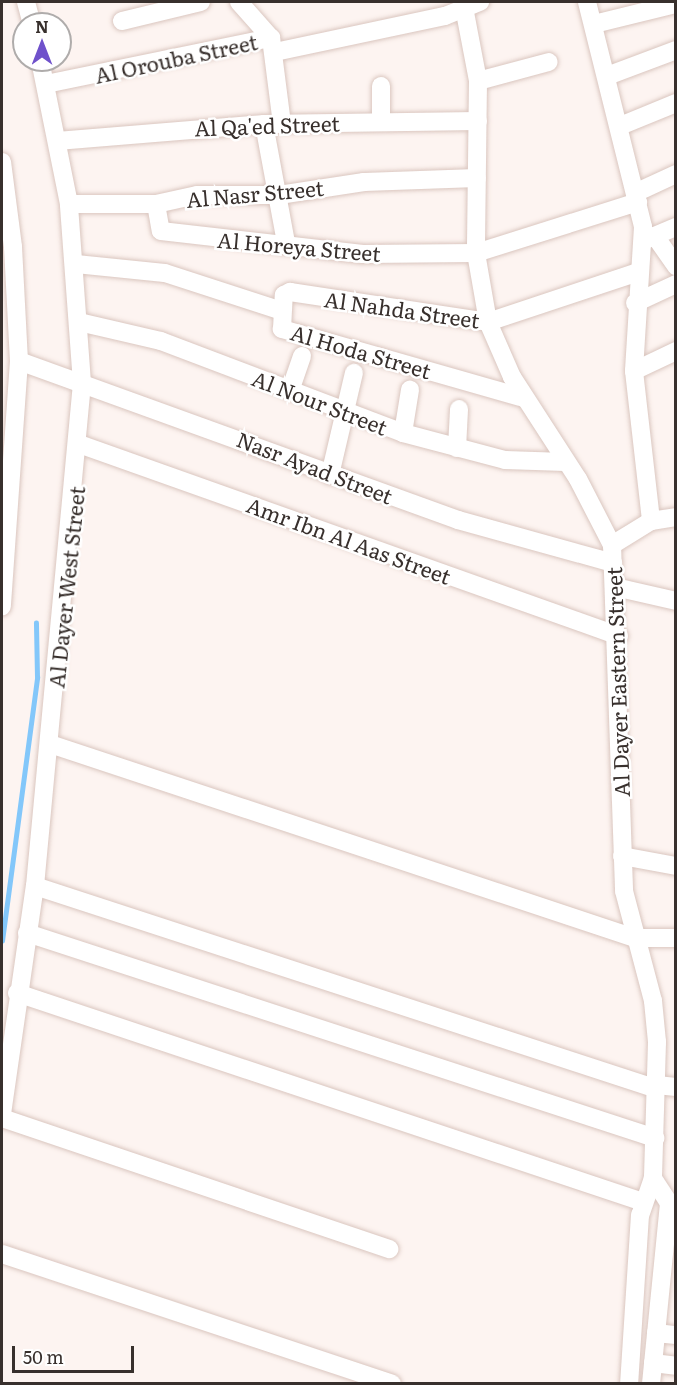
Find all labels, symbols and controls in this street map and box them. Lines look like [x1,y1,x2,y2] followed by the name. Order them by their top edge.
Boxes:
[12,12,72,72] north arrow
[35,14,49,38] text: N
[92,28,260,88] street label: Al Orouba Street
[194,110,340,140] street label: Al Qa'ed Street
[185,174,325,212] street label: Al Nasr Street
[216,226,382,266] street label: Al Horeya Street
[323,286,481,332] street label: Al Nahda Street
[288,319,434,383] street label: Al Hoda Street
[249,365,391,439] street label: Al Nour Street
[234,426,396,508] street label: Nasr Ayad Street
[43,485,89,689] street label: Al Dayer West Street
[243,491,455,589] street label: Amr Ibn Al Aas Street
[600,567,634,797] street label: Al Dayer Eastern Street
[15,1334,136,1372] scale bar
[23,1343,64,1370] text: 50 m

